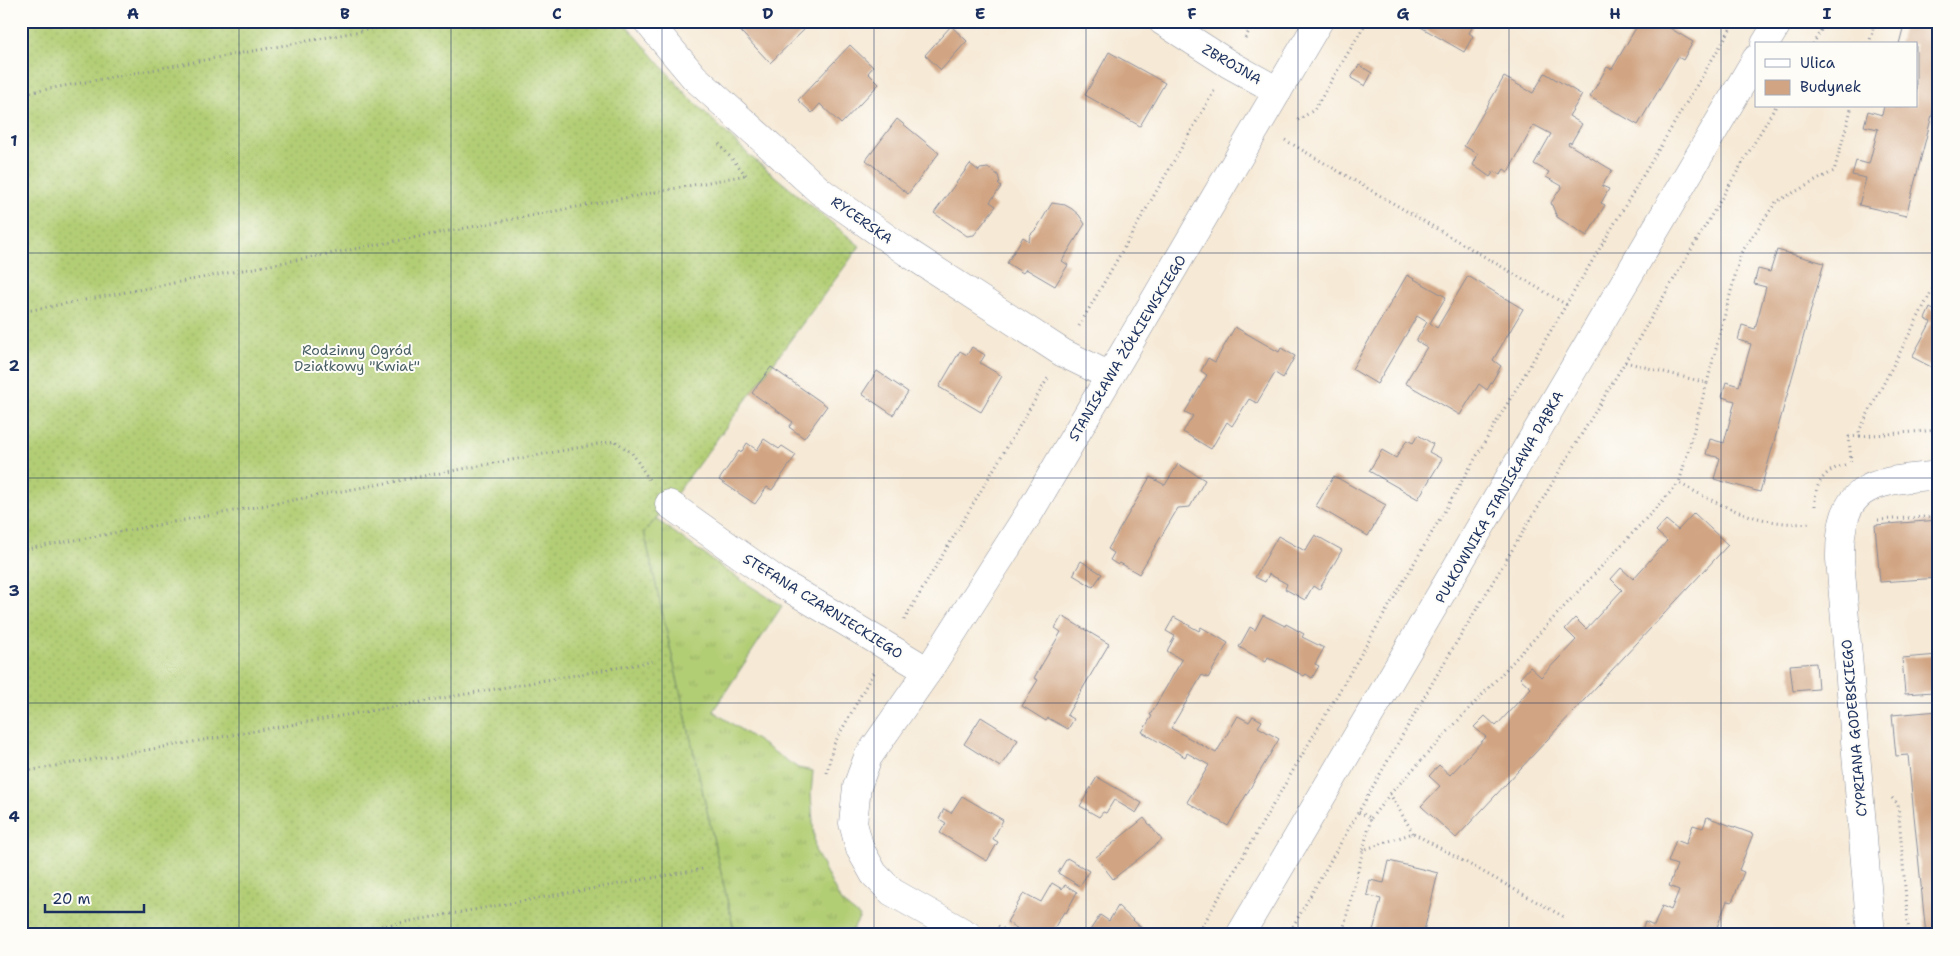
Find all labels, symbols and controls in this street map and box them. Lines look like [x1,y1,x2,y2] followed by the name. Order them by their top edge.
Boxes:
[127,3,139,24] text: A
[340,3,350,24] text: B
[552,3,562,24] text: C
[762,3,774,24] text: D
[975,3,985,24] text: E
[1187,3,1197,24] text: F
[1397,3,1410,24] text: G
[1609,3,1621,24] text: H
[1823,3,1832,24] text: I
[1199,40,1265,88] street label: ZBROJNA
[1755,42,1918,108] legend
[1800,53,1836,73] text: Ulica
[1800,77,1861,97] text: Budynek
[10,130,18,151] text: 1
[828,192,896,248] street label: RYCERSKA
[1064,252,1190,444] street label: STANISŁAWA ŻÓŁKIEWSKIEGO
[294,341,420,375] park label: Rodzinny Ogród Działkowy "Kwiat"
[8,355,20,376] text: 2
[1431,388,1567,606] street label: PUŁKOWNIKA STANISŁAWA DĄBKA
[740,549,906,663] street label: STEFANA CZARNIECKIEGO
[8,580,20,601] text: 3
[1837,638,1871,818] street label: CYPRIANA GODEBSKIEGO
[8,806,20,827] text: 4
[45,881,144,913] scale bar
[52,889,91,909] text: 20 m

